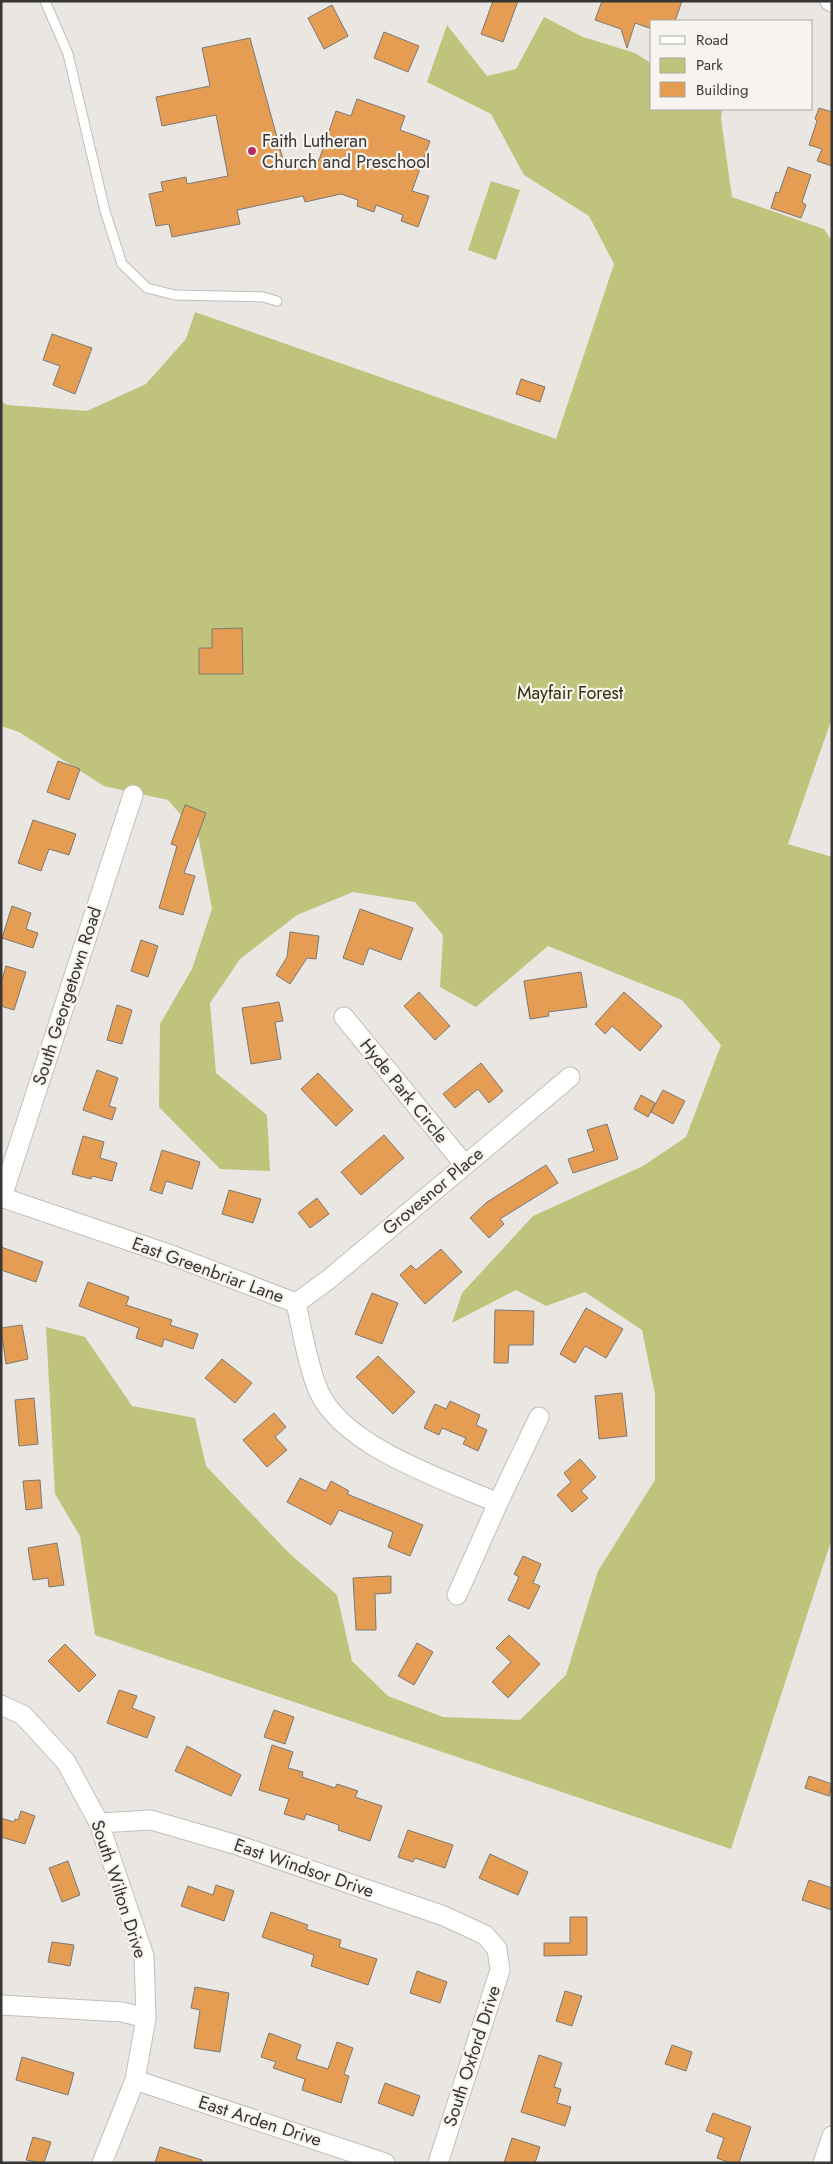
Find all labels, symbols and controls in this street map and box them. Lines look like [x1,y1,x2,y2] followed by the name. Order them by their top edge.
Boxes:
[650,20,813,110] legend
[696,29,728,51] text: Road
[696,54,723,76] text: Park
[696,79,748,101] text: Building
[262,128,430,175] place label: Faith Lutheran Church and Preschool
[246,145,258,157] marker: Faith Lutheran Church and Preschool
[517,680,624,706] park label: Mayfair Forest
[26,903,108,1089] street label: South Georgetown Road
[354,1033,454,1149] street label: Hyde Park Circle
[377,1141,489,1241] street label: Grovesnor Place
[128,1230,288,1310] street label: East Greenbriar Lane
[84,1817,154,1961] street label: South Wilton Drive
[231,1832,377,1904] street label: East Windsor Drive
[437,1982,507,2130] street label: South Oxford Drive
[195,2089,325,2153] street label: East Arden Drive

